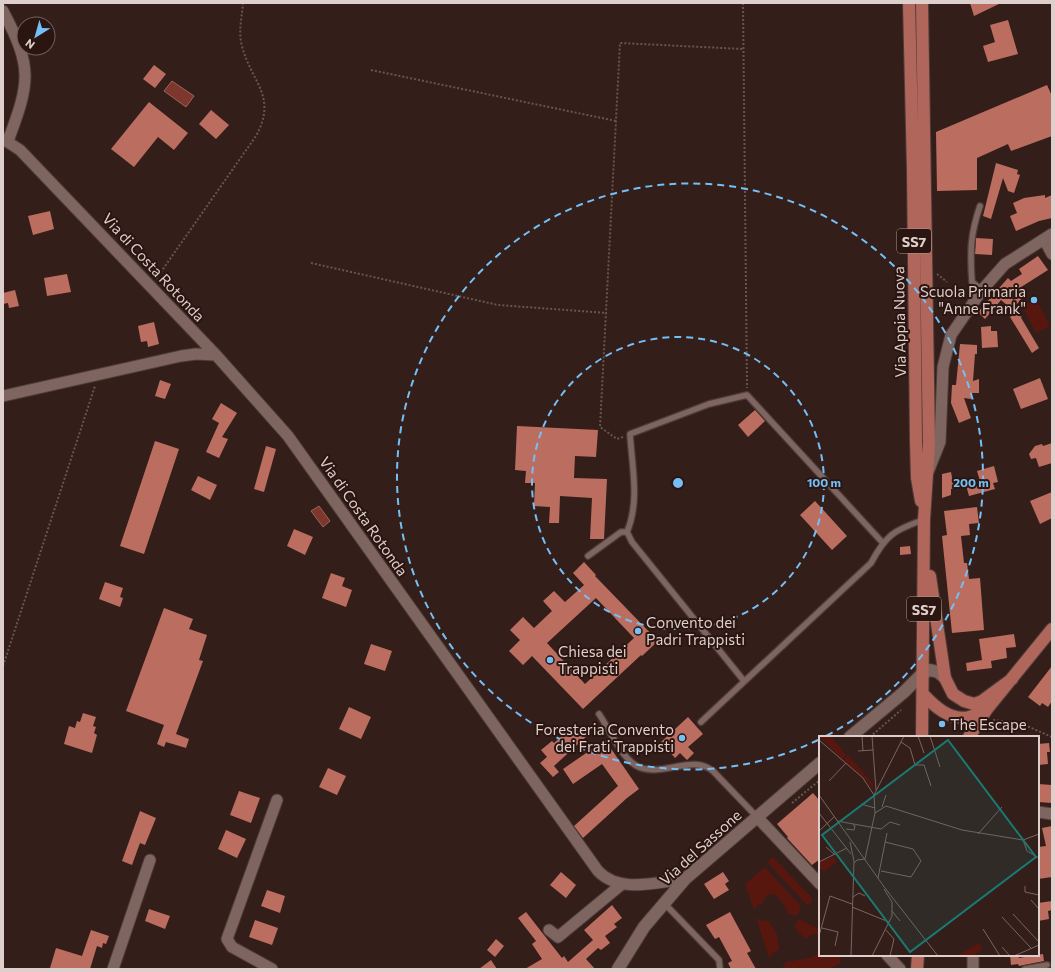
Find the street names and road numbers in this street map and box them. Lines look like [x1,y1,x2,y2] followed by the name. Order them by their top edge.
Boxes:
[99,209,209,325] street label: Via di Costa Rotonda
[897,229,931,253] road number: SS7
[889,266,909,378] street label: Via Appia Nuova
[316,453,412,579] street label: Via di Costa Rotonda
[907,597,941,621] road number: SS7
[655,806,745,888] street label: Via del Sassone

